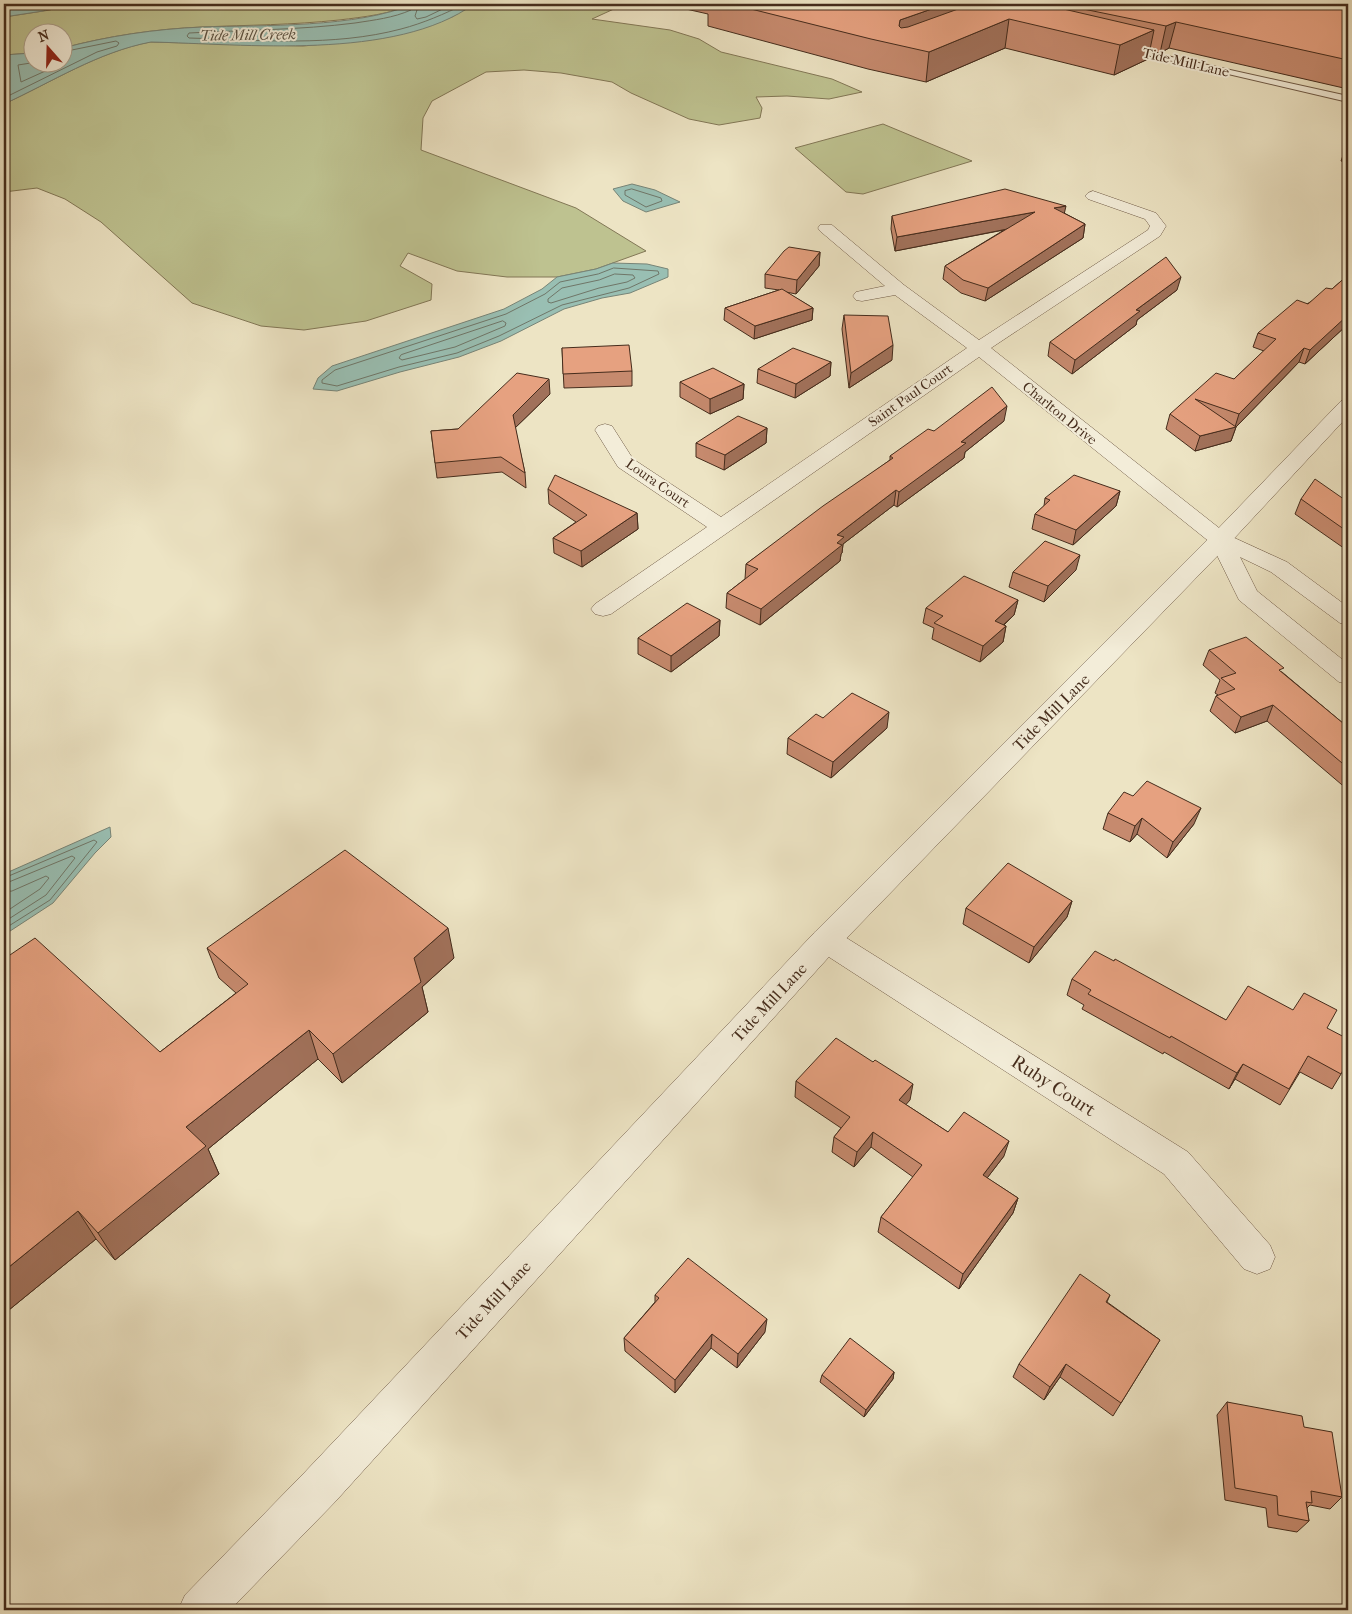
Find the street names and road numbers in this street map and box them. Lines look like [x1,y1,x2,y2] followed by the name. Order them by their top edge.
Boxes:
[1141,44,1231,81] street label: Tide Mill Lane
[865,360,956,431] street label: Saint Paul Court
[1019,378,1100,449] street label: Charlton Drive
[622,455,693,512] street label: Loura Court
[1009,670,1094,755] street label: Tide Mill Lane
[728,959,811,1046] street label: Tide Mill Lane
[1007,1051,1100,1121] street label: Ruby Court
[452,1257,535,1344] street label: Tide Mill Lane

